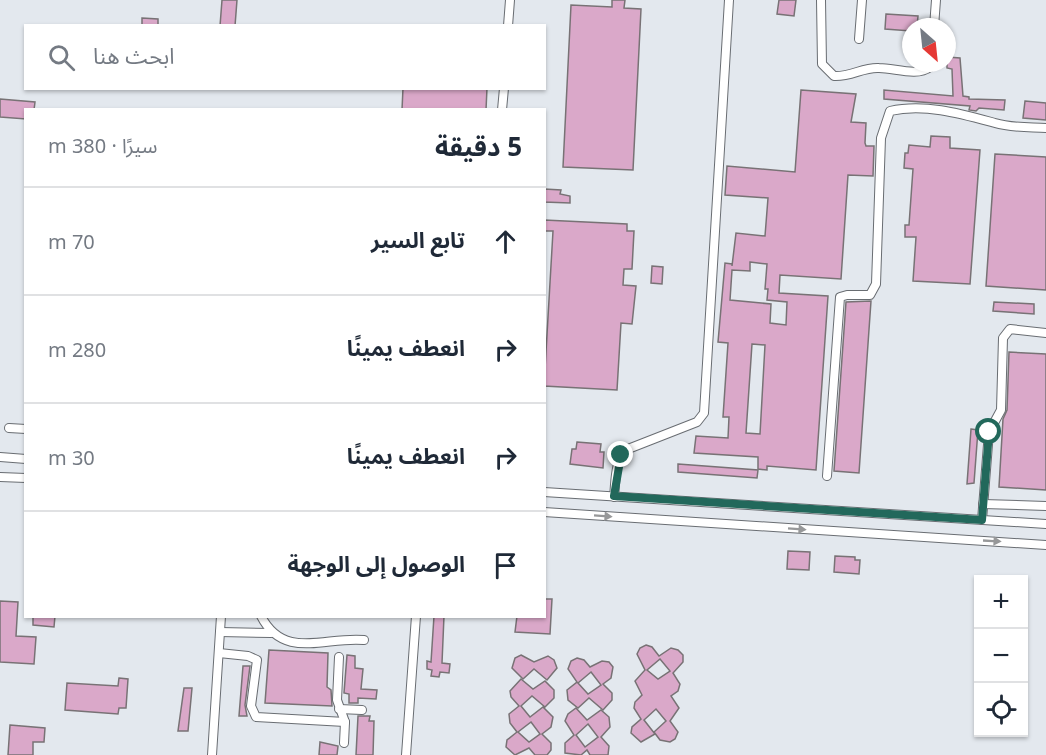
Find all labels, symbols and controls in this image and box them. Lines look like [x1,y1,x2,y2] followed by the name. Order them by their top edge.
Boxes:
[902,18,956,72] north arrow
[24,24,546,90] search box
[93,40,175,70] text: ابحث هنا
[45,41,78,74] icon: search
[435,128,522,164] text: 5 دقيقة
[48,132,157,159] text: سيرًا · 380 m
[371,224,465,254] text: تابع السير
[489,225,522,258] icon: ahead
[48,228,95,255] text: 70 m
[347,332,465,362] text: انعطف يمينًا
[489,333,522,366] icon: right
[48,336,106,363] text: 280 m
[975,418,1001,444] route start
[347,440,465,470] text: انعطف يمينًا
[489,441,522,474] icon: right
[607,441,633,467] route end
[48,444,95,471] text: 30 m
[593,511,612,521] one-way arrow
[788,524,807,533] one-way arrow
[983,537,1002,546] one-way arrow
[287,548,465,578] text: الوصول إلى الوجهة
[489,549,522,582] icon: arrive
[974,575,1028,737] map controls
[974,575,1028,629] button: +
[974,629,1028,683] button: −
[974,683,1028,737] button: locate

